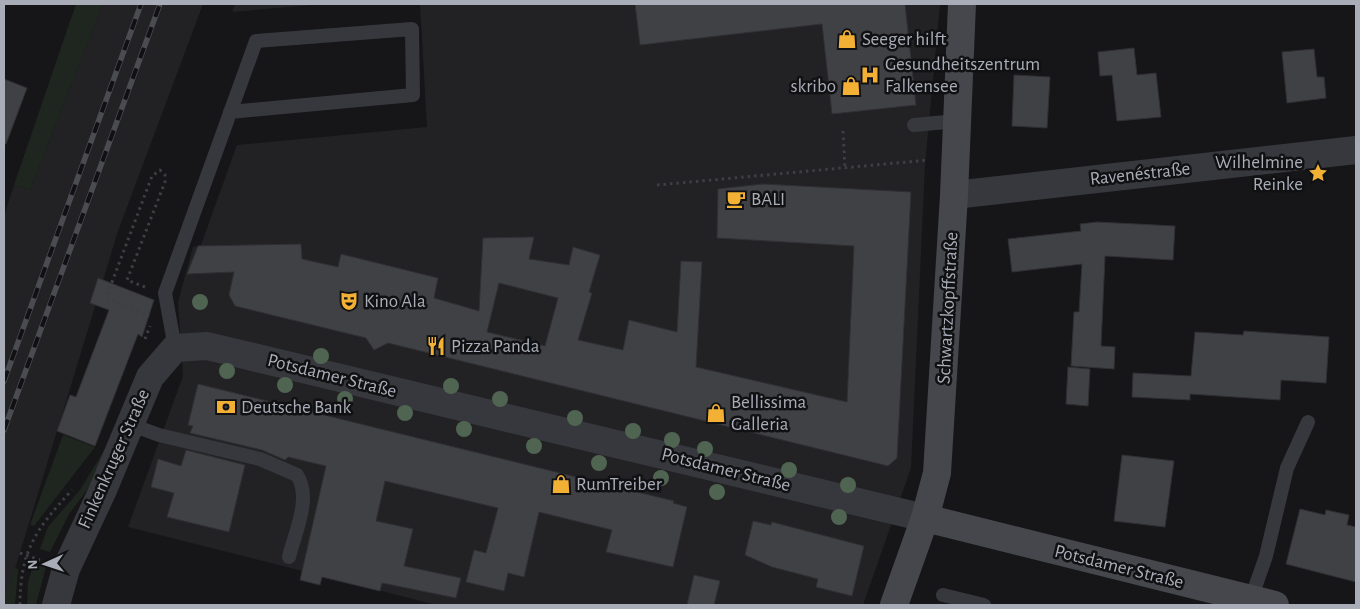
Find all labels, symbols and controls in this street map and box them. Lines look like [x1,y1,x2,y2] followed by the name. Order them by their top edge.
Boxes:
[836,28,858,50] shop icon: Seeger hilft
[862,30,946,49] place label: Seeger hilft
[885,55,1040,96] place label: Gesundheitszentrum Falkensee
[859,64,881,86] hospital icon: Gesundheitszentrum Falkensee
[840,75,862,97] shop icon: skribo
[790,77,836,96] place label: skribo
[1215,153,1303,194] place label: Wilhelmine Reinke
[1089,159,1191,189] street label: Ravenéstraße
[1307,162,1329,184] place icon: Wilhelmine Reinke
[725,188,747,210] cafe icon: BALI
[751,190,785,209] place label: BALI
[935,232,961,384] street label: Schwartzkopffstraße
[338,290,360,312] theatre icon: Kino Ala
[364,292,426,311] place label: Kino Ala
[425,335,447,357] restaurant icon: Pizza Panda
[451,337,540,356] place label: Pizza Panda
[266,351,398,401] street label: Potsdamer Straße
[75,386,153,532] street label: Finkenkruger Straße
[731,393,807,434] place label: Bellissima Galleria
[215,396,237,418] bank icon: Deutsche Bank
[241,398,351,417] place label: Deutsche Bank
[705,402,727,424] shop icon: Bellissima Galleria
[660,445,792,495] street label: Potsdamer Straße
[550,473,572,495] shop icon: RumTreiber
[576,475,662,494] place label: RumTreiber
[20,539,70,589] north arrow
[1053,542,1185,592] street label: Potsdamer Straße
[26,559,40,570] text: N

